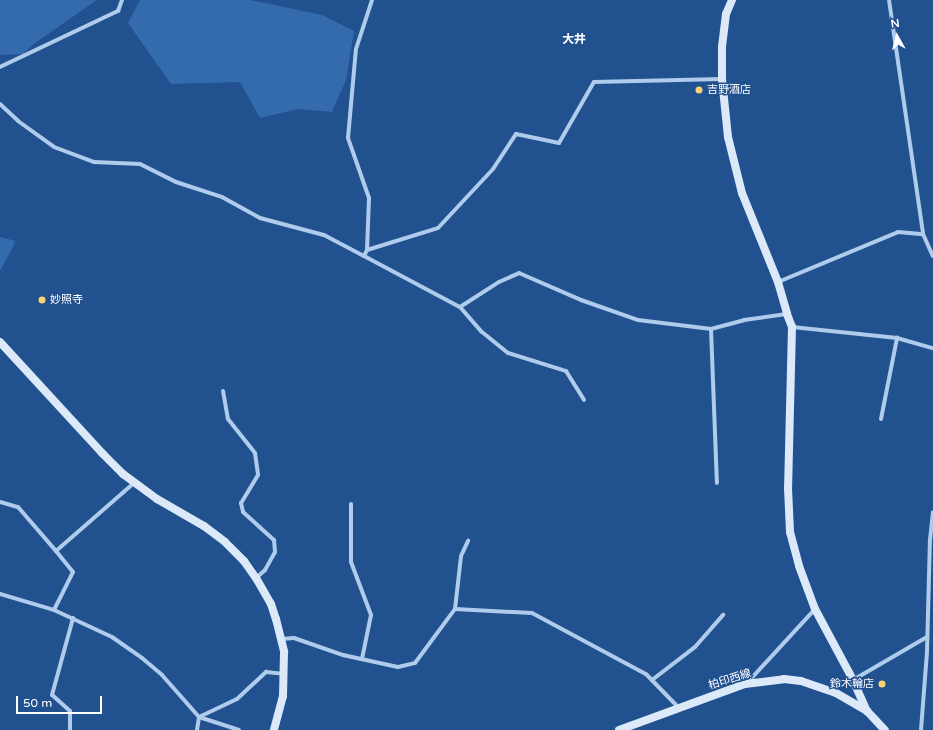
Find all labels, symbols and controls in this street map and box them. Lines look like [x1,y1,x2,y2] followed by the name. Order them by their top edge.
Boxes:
[877,16,917,56] north arrow
[890,17,901,31] text: N
[562,33,586,47] district label: 大井
[707,83,751,97] place label: 吉野酒店
[694,85,704,95] marker: 吉野酒店
[50,293,83,307] place label: 妙照寺
[37,295,47,305] marker: 妙照寺
[707,667,753,693] street label: 柏印西線
[830,677,874,691] place label: 鈴木輪店
[877,679,887,689] marker: 鈴木輪店
[18,688,104,714] scale bar
[23,696,52,710] text: 50 m

